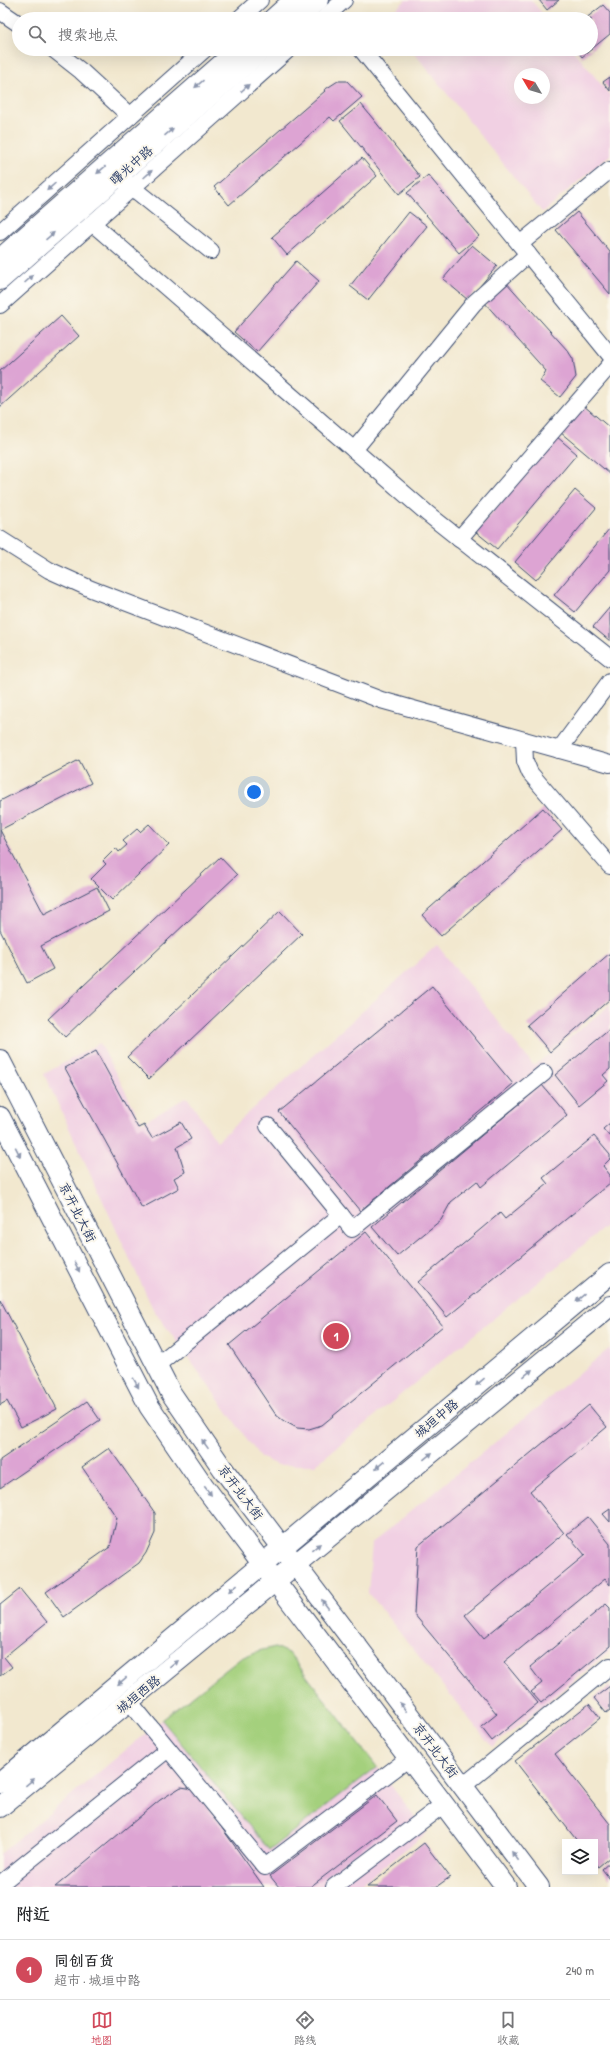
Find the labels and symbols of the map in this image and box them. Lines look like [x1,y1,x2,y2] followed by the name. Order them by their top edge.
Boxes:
[514,68,550,104] north arrow
[194,79,204,89] one-way arrow
[240,83,250,93] one-way arrow
[164,127,174,136] one-way arrow
[105,141,157,189] street label: 曙光中路
[97,165,106,174] one-way arrow
[142,170,153,179] one-way arrow
[45,182,56,191] one-way arrow
[45,232,55,241] one-way arrow
[24,274,34,283] one-way arrow
[244,782,264,802] your location
[15,1146,21,1157] one-way arrow
[55,1179,101,1245] street label: 京开北大街
[74,1262,80,1273] one-way arrow
[574,1294,585,1303] one-way arrow
[323,1321,349,1351] pin: 1
[523,1369,534,1378] one-way arrow
[133,1377,139,1389] one-way arrow
[475,1377,485,1386] one-way arrow
[410,1394,462,1442] street label: 城垣中路
[201,1438,209,1449] one-way arrow
[422,1451,433,1460] one-way arrow
[214,1461,268,1523] street label: 京开北大街
[375,1461,386,1470] one-way arrow
[203,1486,212,1497] one-way arrow
[311,1543,322,1552] one-way arrow
[227,1584,238,1593] one-way arrow
[321,1598,329,1609] one-way arrow
[169,1660,179,1669] one-way arrow
[112,1671,164,1717] street label: 城垣西路
[117,1676,127,1685] one-way arrow
[399,1702,408,1713] one-way arrow
[409,1719,463,1781] street label: 京开北大街
[25,1778,36,1787] one-way arrow
[511,1850,520,1861] one-way arrow

